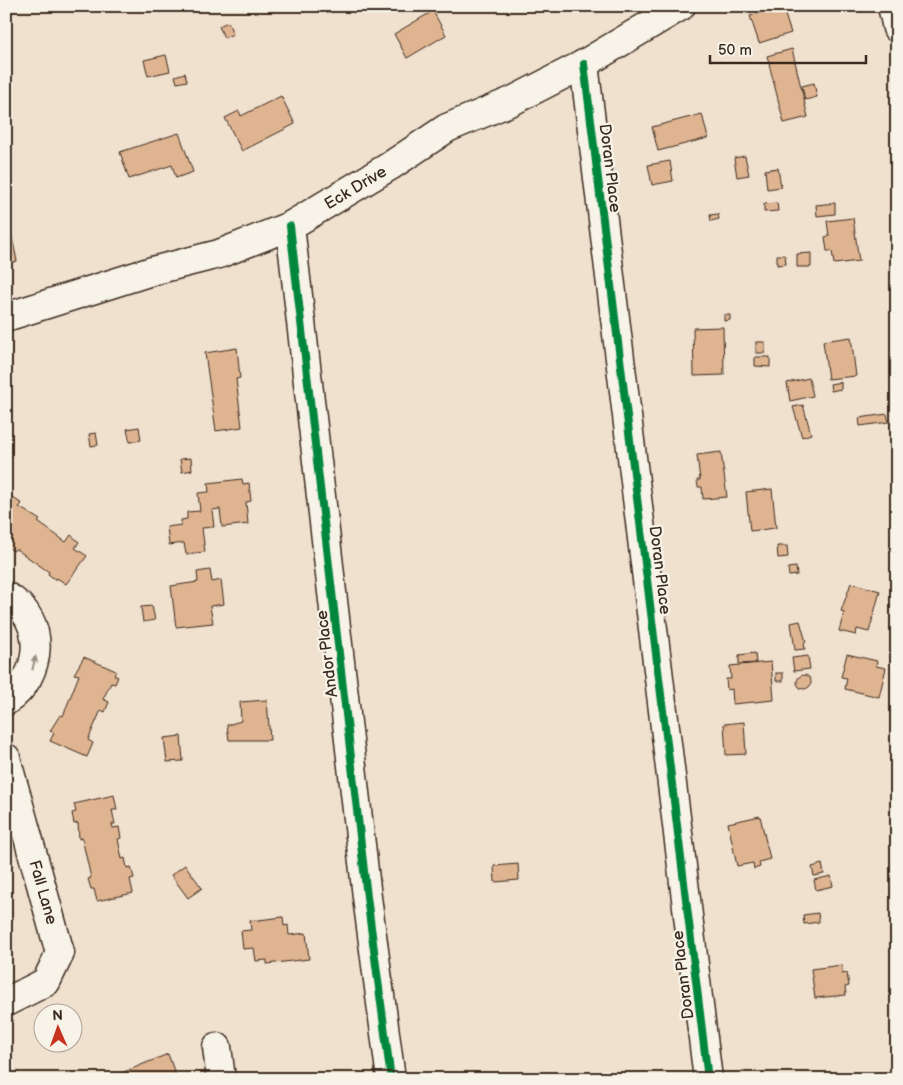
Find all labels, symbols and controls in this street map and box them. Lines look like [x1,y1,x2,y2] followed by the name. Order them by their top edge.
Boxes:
[710,32,867,64] scale bar
[718,41,752,60] text: 50 m
[595,123,624,214] street label: Doran Place
[321,162,391,214] street label: Eck Drive
[645,525,674,616] street label: Doran Place
[313,609,342,699] street label: Andor Place
[30,656,38,671] one-way arrow
[24,858,61,927] street label: Fall Lane
[669,929,698,1020] street label: Doran Place
[32,1002,82,1052] north arrow
[52,1007,63,1024] text: N

